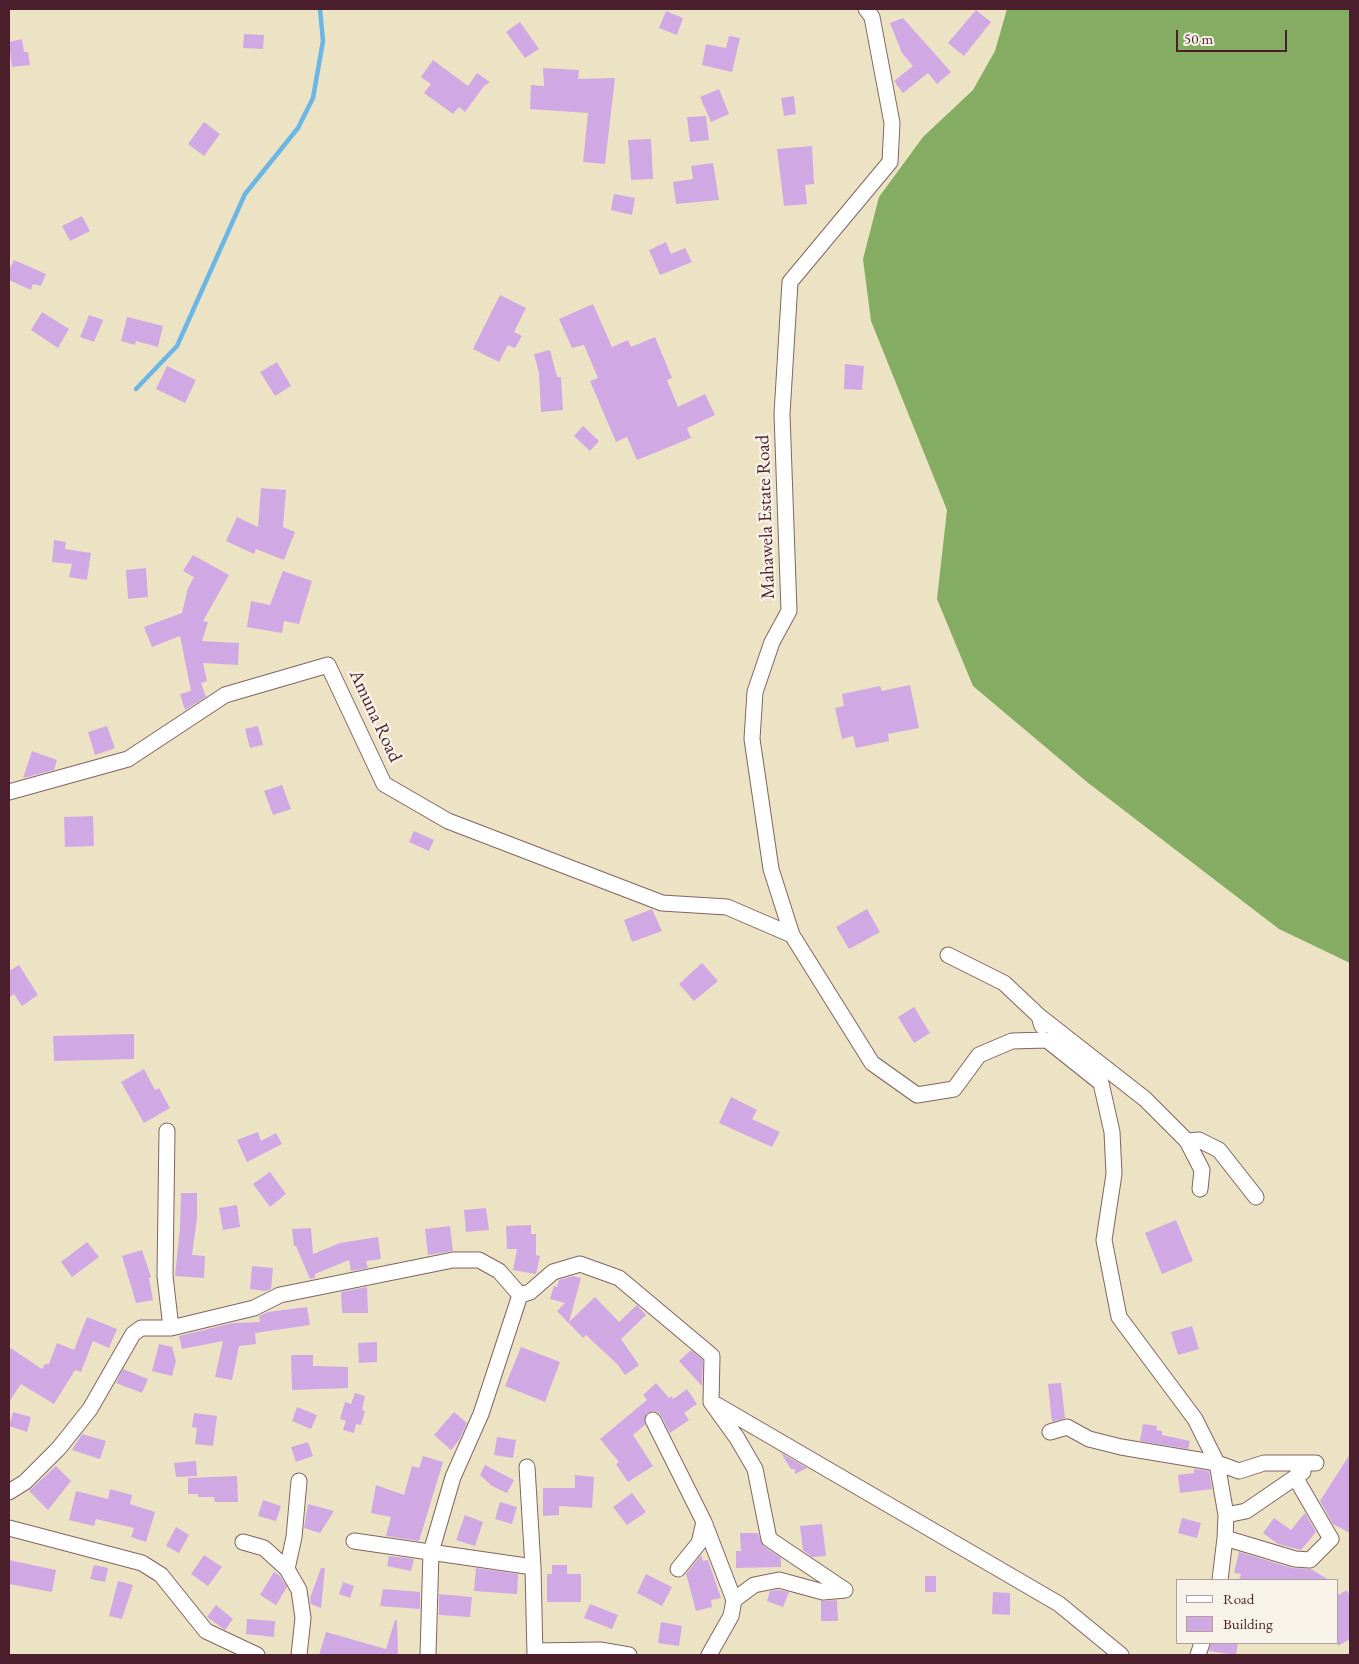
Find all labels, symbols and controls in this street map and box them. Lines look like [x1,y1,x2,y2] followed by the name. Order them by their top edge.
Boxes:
[1179,20,1290,52] scale bar
[1184,29,1213,48] text: 50 m
[752,434,780,600] street label: Mahawela Estate Road
[344,666,406,766] street label: Amuna Road
[1176,1579,1339,1644] legend
[1223,1589,1254,1608] text: Road
[1223,1614,1273,1633] text: Building

